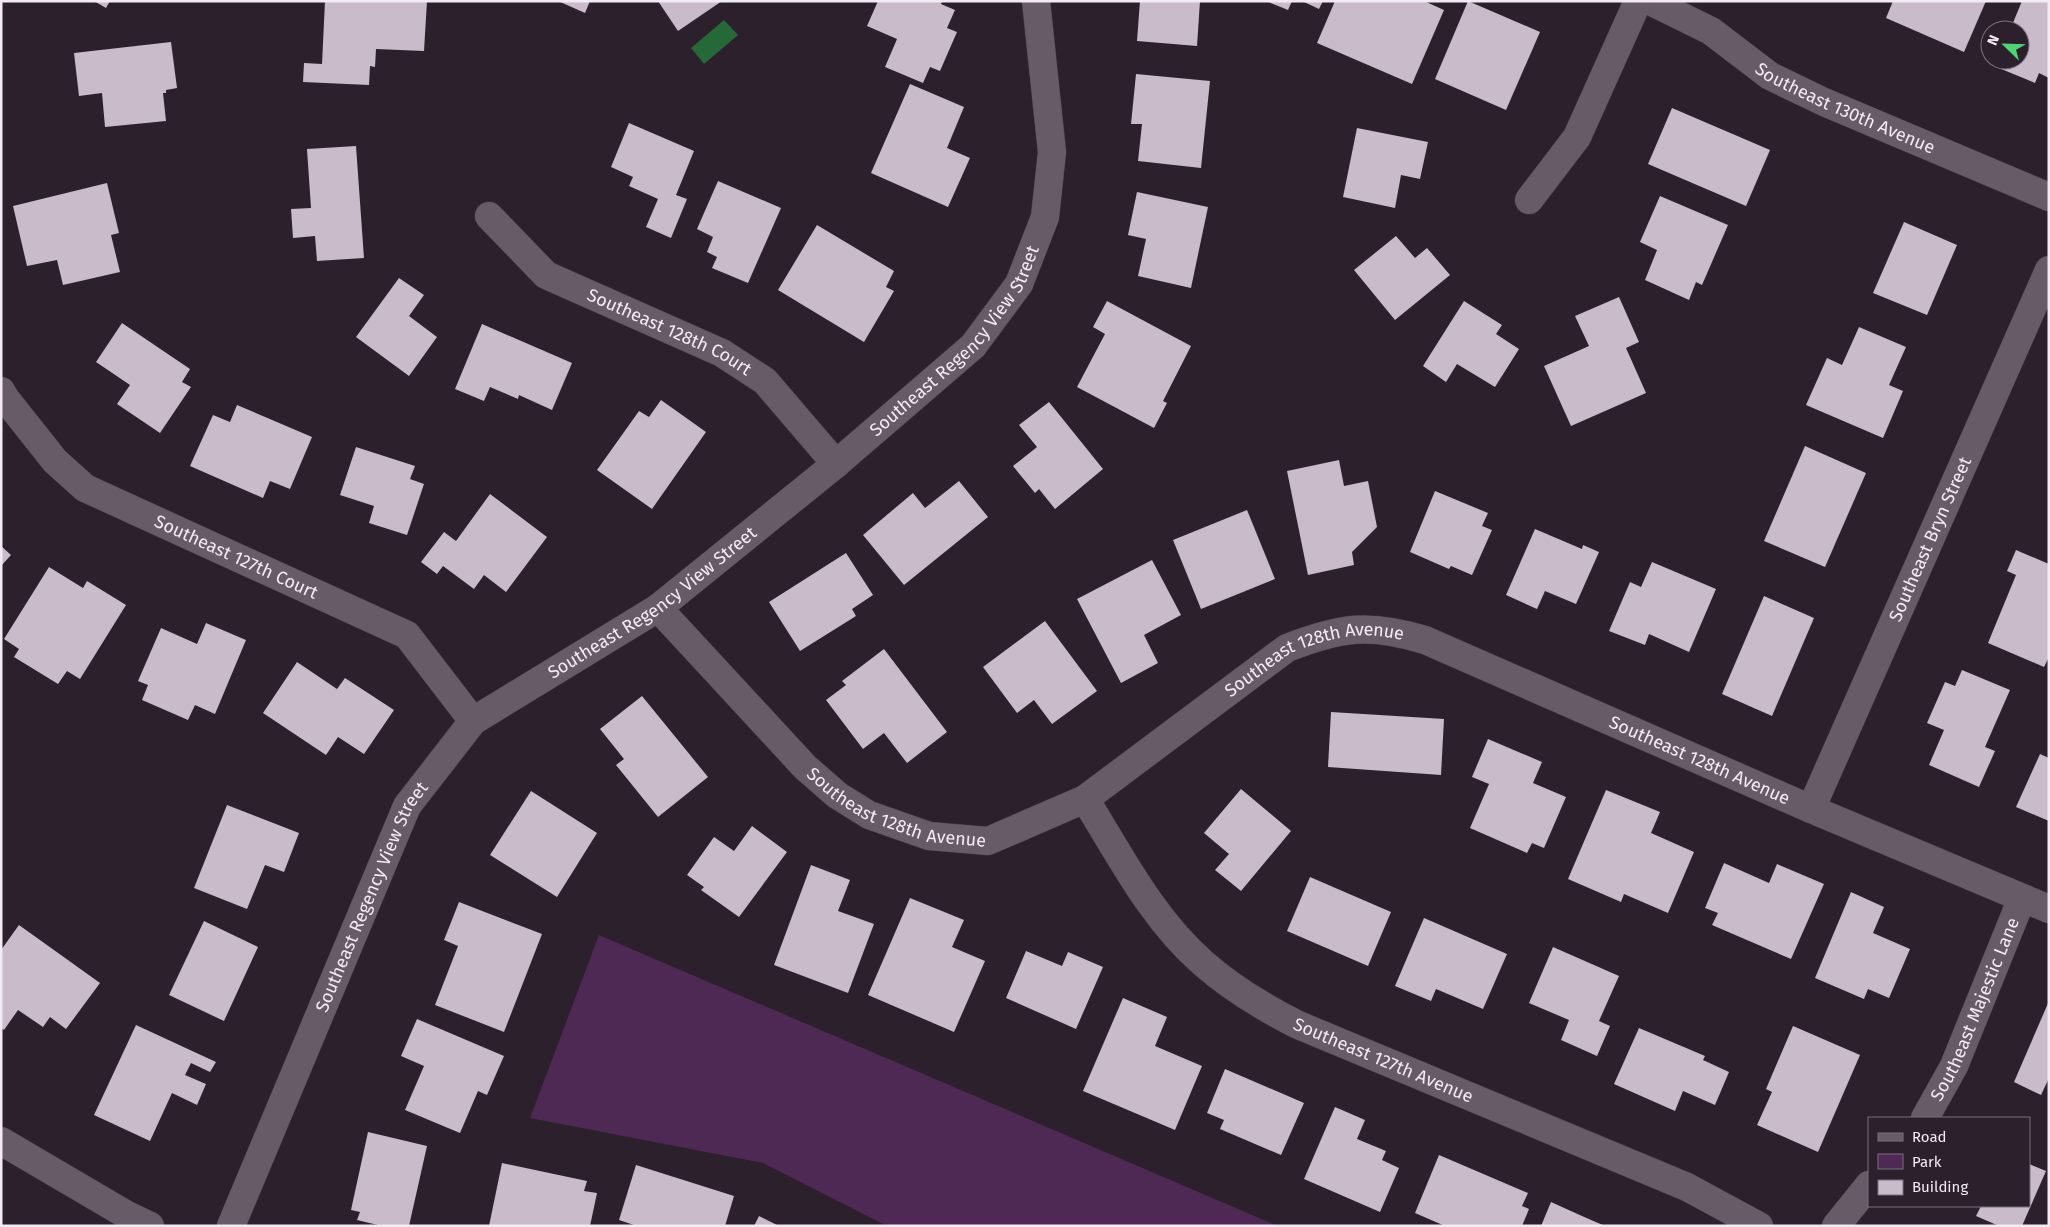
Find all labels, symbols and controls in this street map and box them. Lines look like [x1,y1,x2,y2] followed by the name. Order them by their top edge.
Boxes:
[1980,20,2030,70] north arrow
[1984,33,2003,48] text: N
[1751,58,1938,159] street label: Southeast 130th Avenue
[865,242,1044,441] street label: Southeast Regency View Street
[584,284,756,381] street label: Southeast 128th Court
[1884,453,1976,625] street label: Southeast Bryn Street
[151,510,322,604] street label: Southeast 127th Court
[544,522,761,684] street label: Southeast Regency View Street
[1220,618,1406,702] street label: Southeast 128th Avenue
[1606,711,1793,809] street label: Southeast 128th Avenue
[802,763,987,852] street label: Southeast 128th Avenue
[311,777,433,1016] street label: Southeast Regency View Street
[1926,914,2024,1105] street label: Southeast Majestic Lane
[1290,1013,1477,1108] street label: Southeast 127th Avenue
[1868,1117,2030,1207] legend
[1912,1128,1947,1146] text: Road
[1912,1153,1942,1171] text: Park
[1912,1178,1968,1196] text: Building

